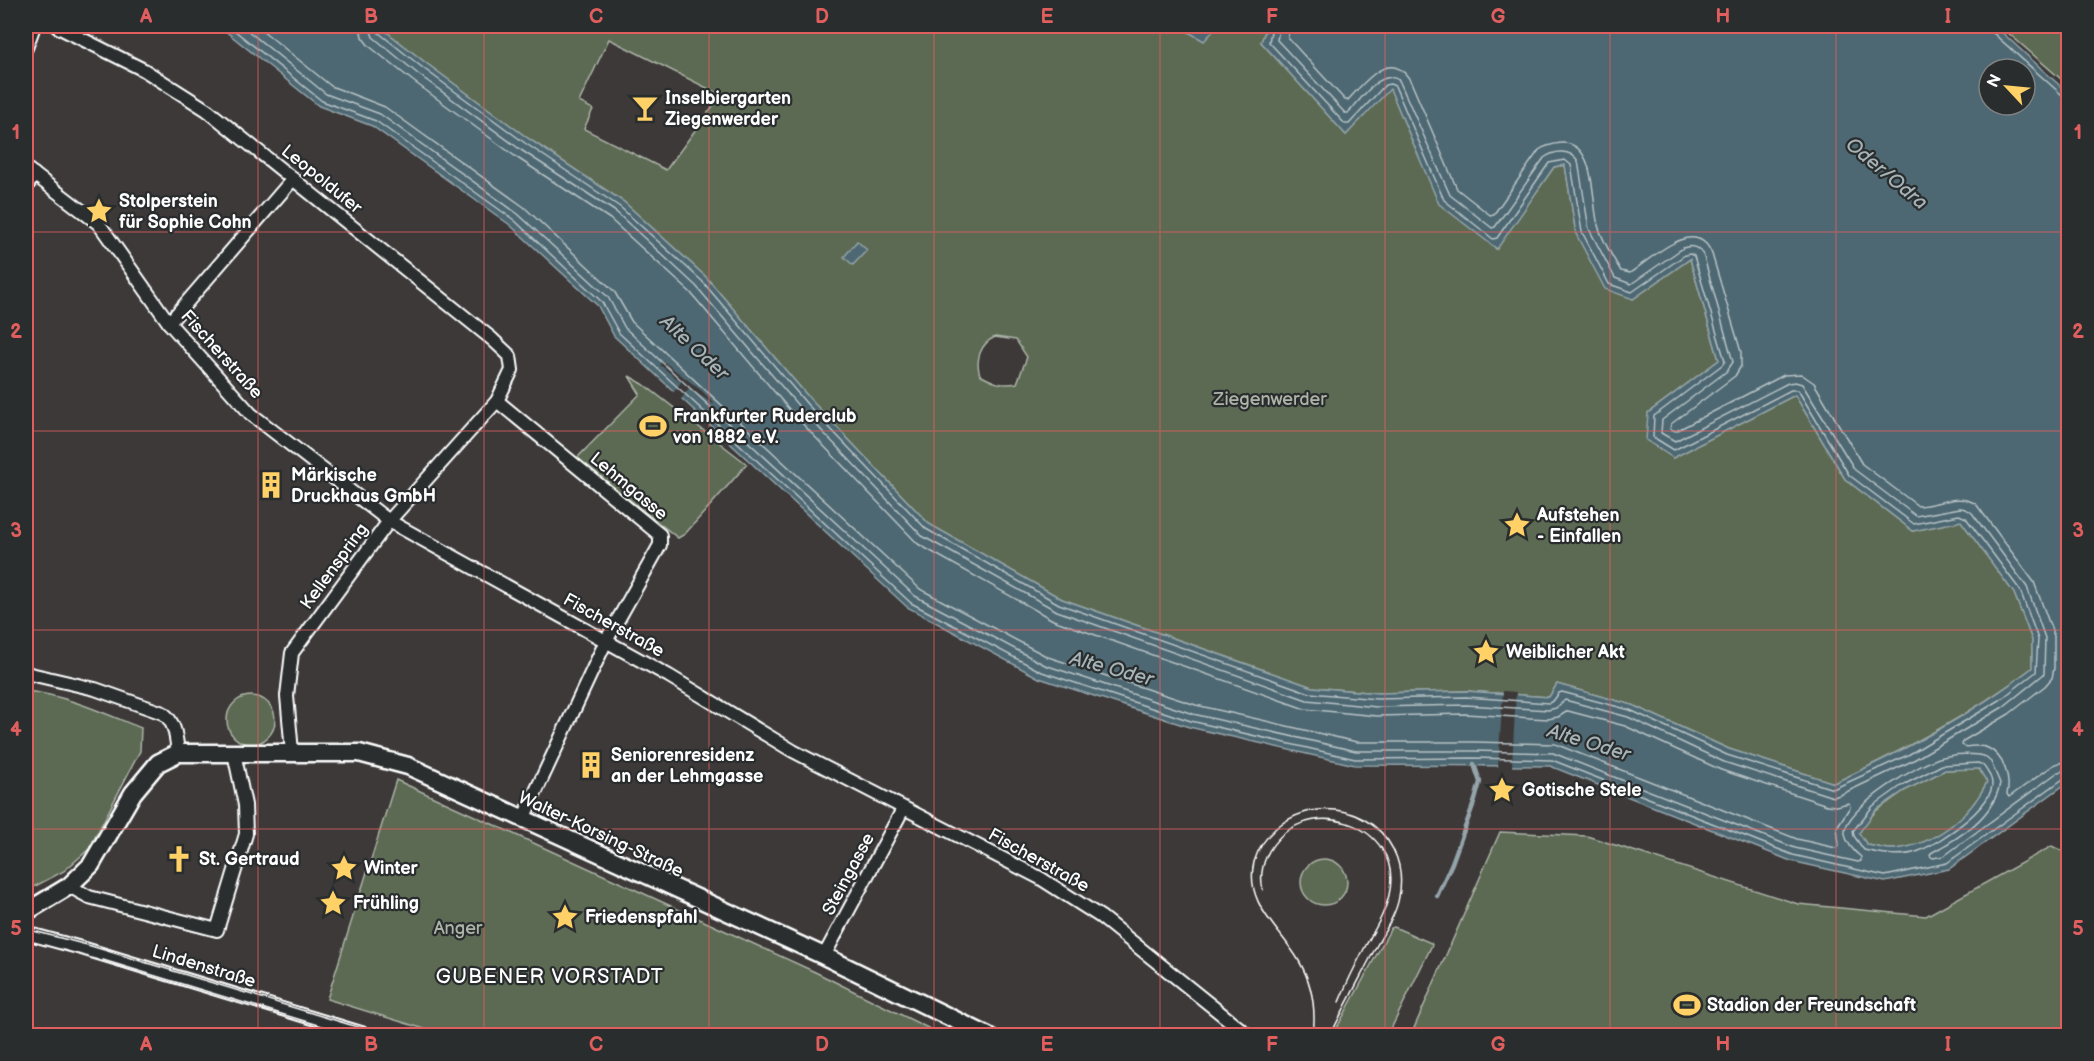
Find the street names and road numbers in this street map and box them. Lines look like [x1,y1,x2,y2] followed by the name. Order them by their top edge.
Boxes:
[277,141,367,219] street label: Leopoldufer
[176,306,267,403] street label: Fischerstraße
[586,448,672,525] street label: Lehmgasse
[296,519,373,613] street label: Kellenspring
[560,589,668,662] street label: Fischerstraße
[515,787,687,882] street label: Walter-Korsing-Straße
[985,824,1093,897] street label: Fischerstraße
[818,829,879,919] street label: Steingasse
[149,941,259,992] street label: Lindenstraße

